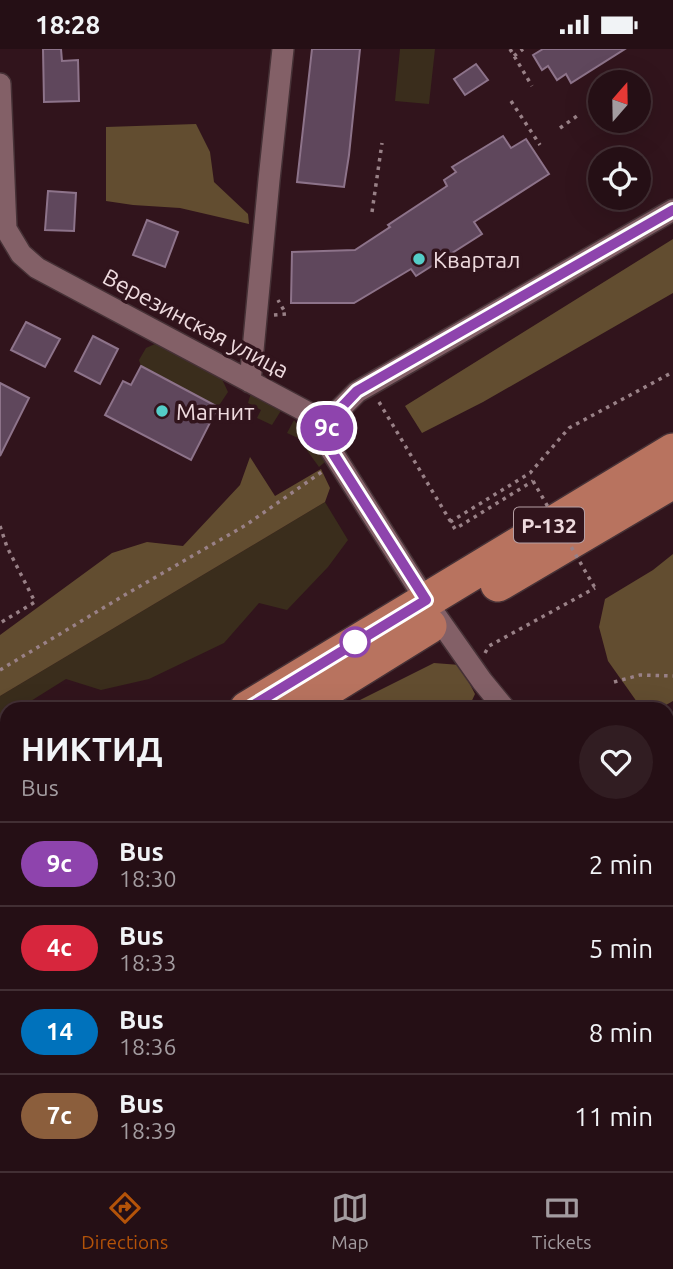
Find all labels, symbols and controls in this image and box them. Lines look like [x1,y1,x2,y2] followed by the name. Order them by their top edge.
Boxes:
[35,10,100,39] text: 18:28
[588,70,651,133] north arrow
[588,70,651,210] map controls
[588,147,651,210] button: locate
[433,247,520,272] place label: Квартал
[411,251,427,267] marker: Квартал
[99,264,293,382] street label: Верезинская улица
[176,399,254,424] place label: Магнит
[154,403,170,419] marker: Магнит
[296,405,358,451] line badge: 9с
[314,414,340,441] text: 9с
[514,507,584,543] road number: Р-132
[340,627,370,657] unlabelled marker
[579,725,653,799] button: heart
[21,730,163,767] text: НИКТИД
[21,775,59,800] text: Bus
[119,837,164,866] text: Bus
[47,850,72,877] text: 9с
[589,850,653,879] text: 2 min
[119,866,177,891] text: 18:30
[119,921,164,950] text: Bus
[47,934,72,961] text: 4с
[589,934,653,963] text: 5 min
[119,950,177,975] text: 18:33
[119,1005,164,1034] text: Bus
[46,1018,73,1045] text: 14
[589,1018,653,1047] text: 8 min
[119,1034,177,1059] text: 18:36
[119,1089,164,1118] text: Bus
[47,1102,72,1129] text: 7с
[574,1102,653,1131] text: 11 min
[119,1118,177,1143] text: 18:39
[81,1189,168,1253] tab: Directions
[331,1189,369,1253] tab: Map
[532,1189,592,1253] tab: Tickets

